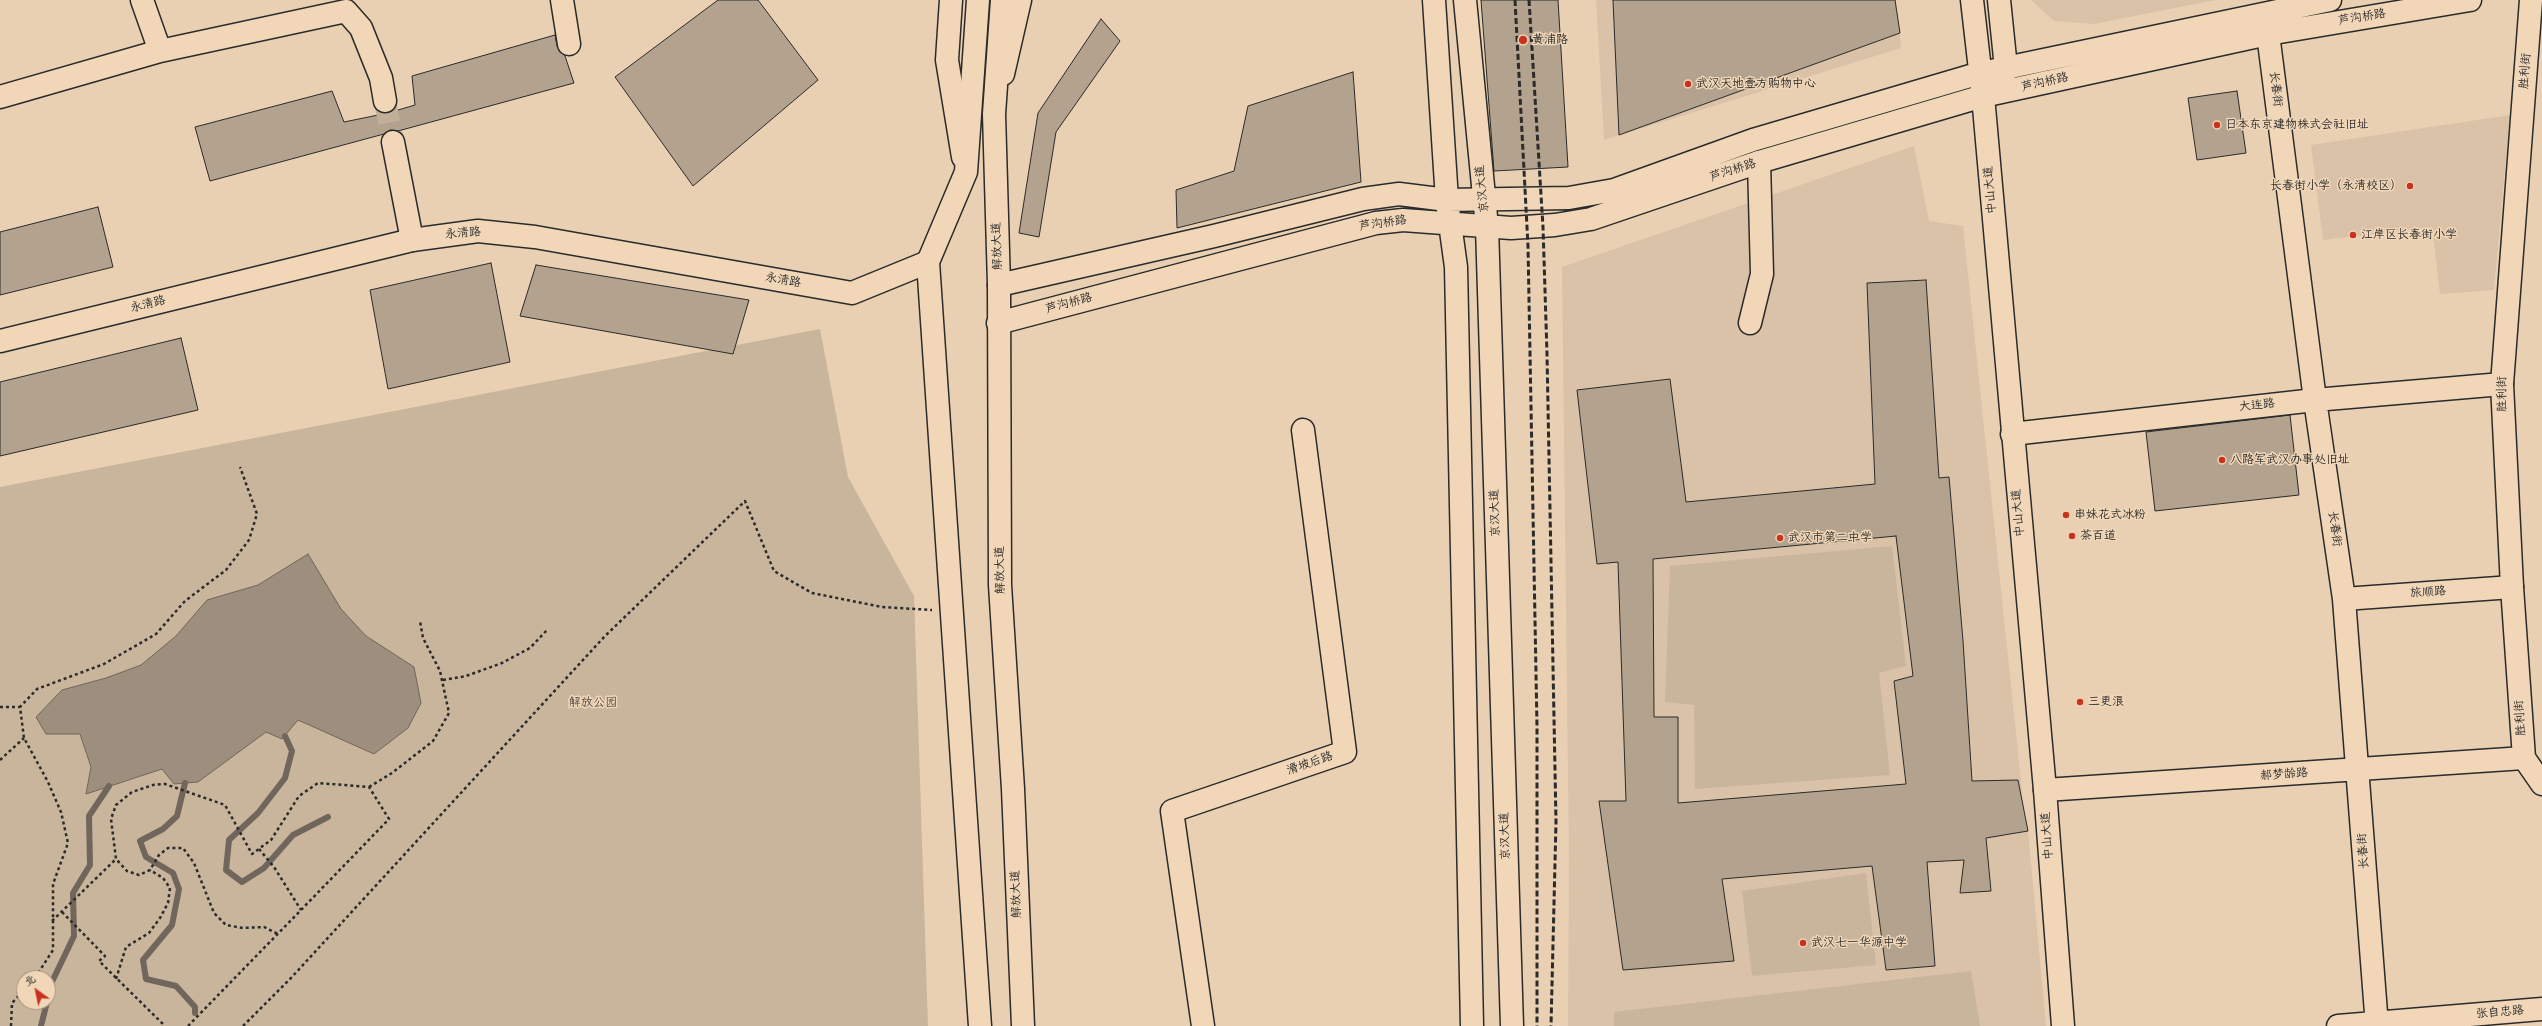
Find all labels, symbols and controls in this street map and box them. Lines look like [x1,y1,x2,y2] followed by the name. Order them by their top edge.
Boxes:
[2337,7,2387,29] street label: 芦沟桥路
[1532,33,1568,47] place label: 黄浦路
[1517,34,1529,46] marker: 黄浦路
[2518,53,2534,89] street label: 胜利街
[2266,70,2284,108] street label: 长春街
[2020,71,2070,95] street label: 芦沟桥路
[1696,77,1816,91] place label: 武汉天地壹方购物中心
[1683,79,1693,89] marker: 武汉天地壹方购物中心
[2225,118,2369,132] place label: 日本东京建物株式会社旧址
[2212,120,2222,130] marker: 日本东京建物株式会社旧址
[1708,157,1758,185] street label: 芦沟桥路
[1473,164,1493,214] street label: 京汉大道
[1982,165,2000,215] street label: 中山大道
[2270,179,2402,193] place label: 长春街小学（永清校区）
[2405,181,2415,191] marker: 长春街小学（永清校区）
[1358,214,1408,234] street label: 芦沟桥路
[990,222,1006,270] street label: 解放大道
[444,225,482,243] street label: 永清路
[2361,228,2457,242] place label: 江岸区长春街小学
[2348,230,2358,240] marker: 江岸区长春街小学
[764,271,802,291] street label: 永清路
[1044,291,1094,317] street label: 芦沟桥路
[129,294,167,316] street label: 永清路
[2495,376,2511,412] street label: 胜利街
[2238,397,2276,415] street label: 大连路
[2230,453,2350,467] place label: 八路军武汉办事处旧址
[2217,455,2227,465] marker: 八路军武汉办事处旧址
[2010,488,2028,538] street label: 中山大道
[1488,489,1504,537] street label: 京汉大道
[2074,508,2146,522] place label: 串妹花式冰粉
[2061,510,2071,520] marker: 串妹花式冰粉
[2324,510,2344,548] street label: 长春街
[2080,529,2116,543] place label: 茶百道
[1788,531,1872,545] place label: 武汉市第二中学
[2067,531,2077,541] marker: 茶百道
[1775,533,1785,543] marker: 武汉市第二中学
[993,546,1009,594] street label: 解放大道
[2410,585,2446,601] street label: 旅顺路
[2088,695,2124,709] place label: 三更浪
[569,696,617,710] park label: 解放公园
[2075,697,2085,707] marker: 三更浪
[2513,700,2529,736] street label: 胜利街
[1285,749,1335,779] street label: 滑坡后路
[2260,766,2308,784] street label: 郝梦龄路
[1498,812,1514,860] street label: 京汉大道
[2039,812,2057,860] street label: 中山大道
[2356,833,2372,869] street label: 长春街
[1009,870,1025,918] street label: 解放大道
[1811,936,1907,950] place label: 武汉七一华源中学
[1798,938,1808,948] marker: 武汉七一华源中学
[16,970,56,1010] north arrow
[22,972,38,990] text: 北
[2475,1004,2525,1022] street label: 张自忠路

